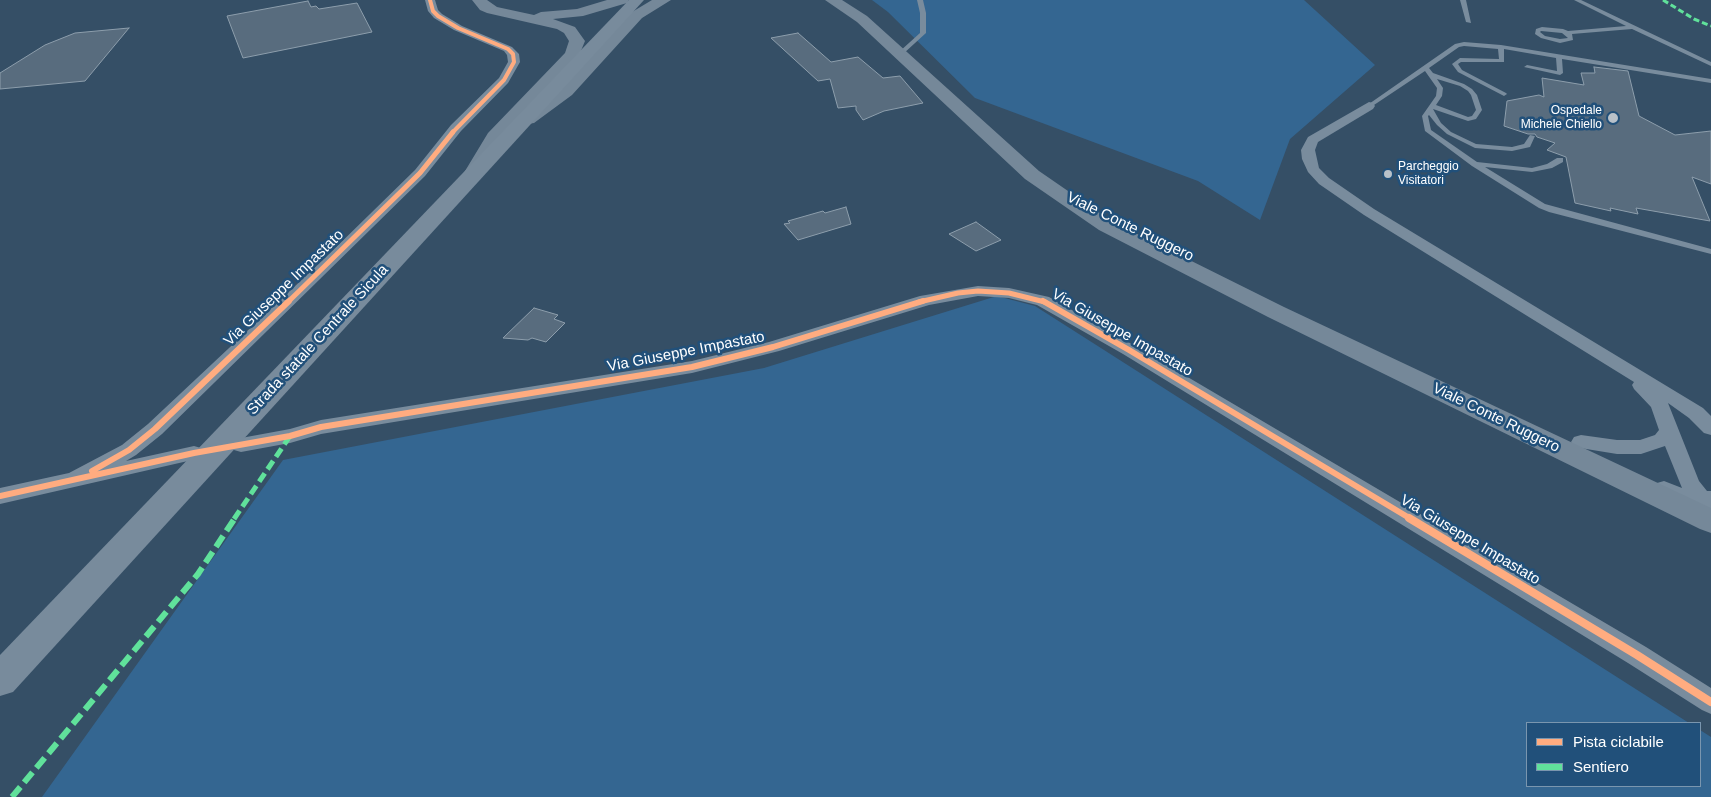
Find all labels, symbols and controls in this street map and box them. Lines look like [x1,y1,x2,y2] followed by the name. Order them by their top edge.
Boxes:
[1521,104,1602,132] place label: Ospedale Michele Chiello
[1606,111,1620,125] marker: Ospedale Michele Chiello
[1398,160,1459,188] place label: Parcheggio Visitatori
[1382,168,1394,180] marker: Parcheggio Visitatori
[1064,188,1196,266] street label: Viale Conte Ruggero
[220,226,348,350] street label: Via Giuseppe Impastato
[244,261,392,419] street label: Strada statale Centrale Sicula
[1048,285,1196,381] street label: Via Giuseppe Impastato
[606,328,766,376] street label: Via Giuseppe Impastato
[1430,379,1562,457] street label: Viale Conte Ruggero
[1397,491,1543,589] street label: Via Giuseppe Impastato
[1526,722,1701,787] legend
[1573,733,1664,750] text: Pista ciclabile
[1573,758,1629,775] text: Sentiero

